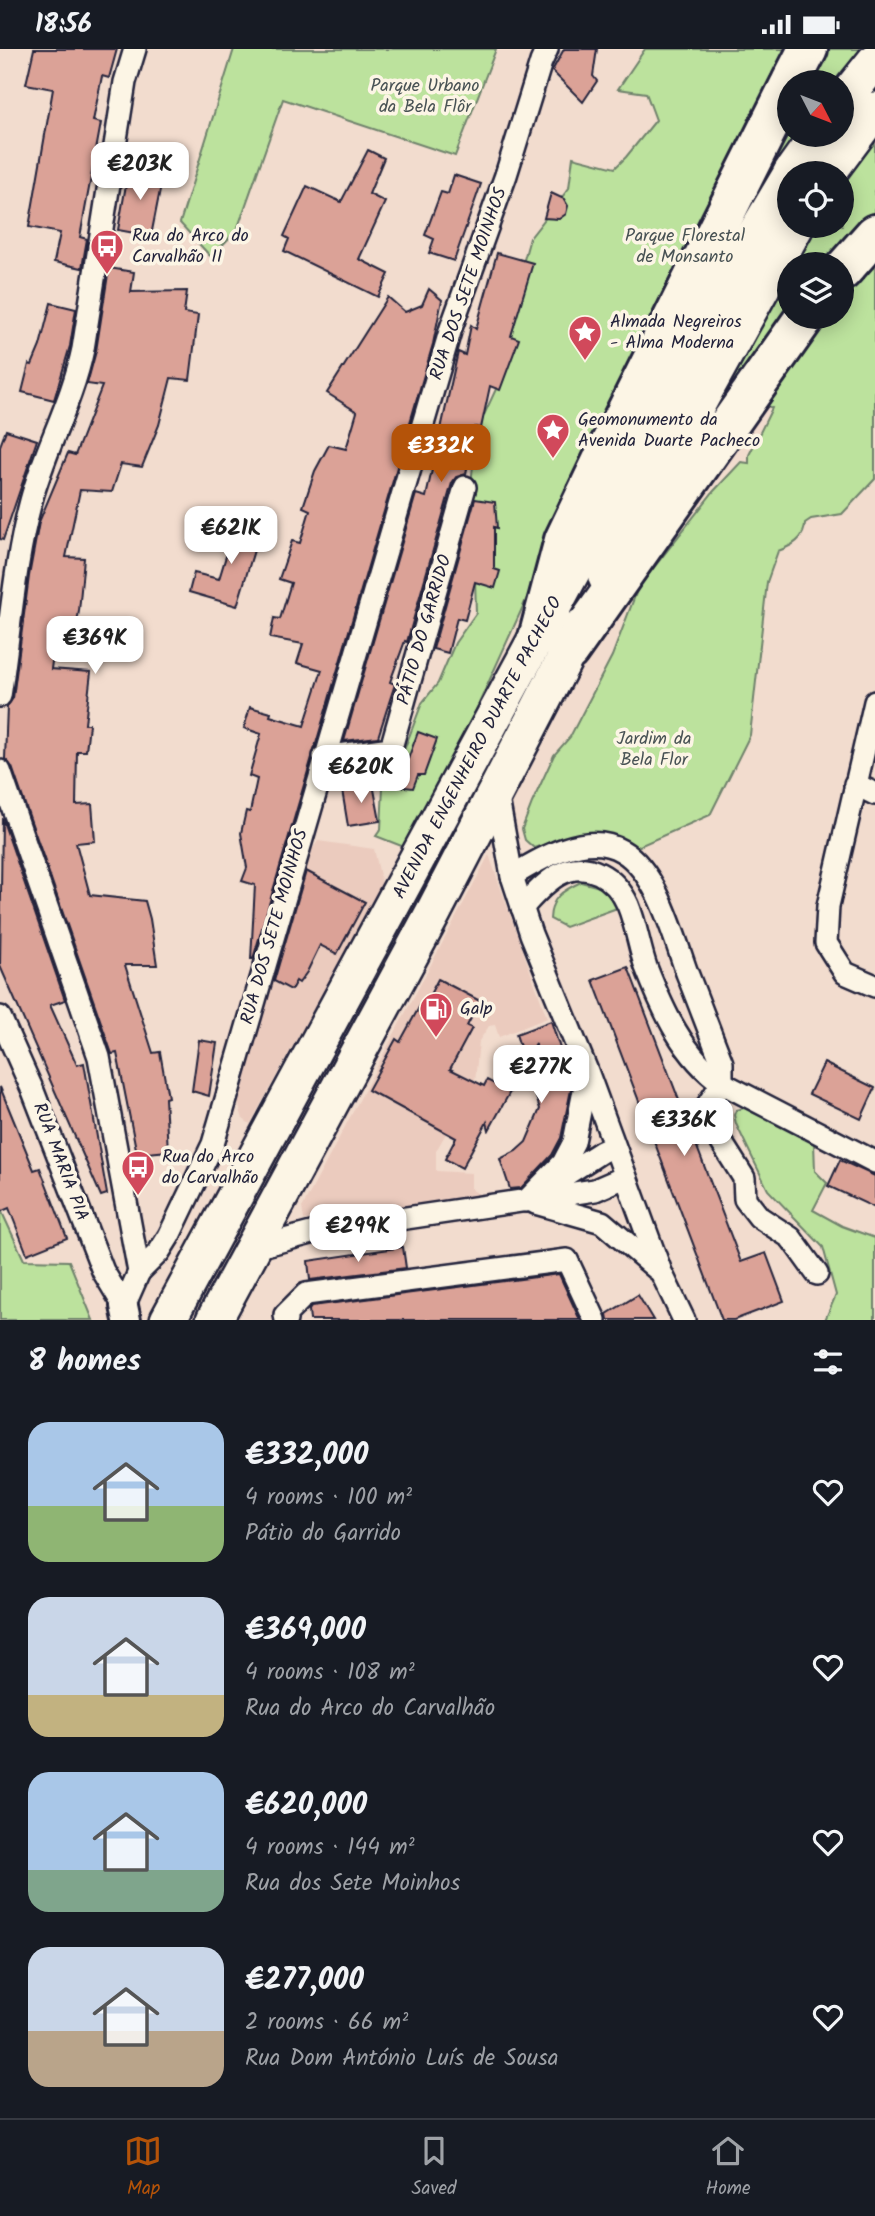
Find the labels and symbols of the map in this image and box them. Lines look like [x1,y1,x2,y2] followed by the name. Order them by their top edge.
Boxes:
[777,70,854,147] north arrow
[370,72,480,122] park label: Parque Urbano da Bela Flôr
[91,143,189,202] pin: €203K
[422,183,516,384] street label: RUA DOS SETE MOINHOS
[132,222,249,272] place label: Rua do Arco do Carvalhão II
[625,222,746,272] park label: Parque Florestal de Monsanto
[88,227,126,276] bus stop icon: Rua do Arco do Carvalhão II
[610,308,742,358] place label: Almada Negreiros - Alma Moderna
[566,313,604,362] place icon: Almada Negreiros - Alma Moderna
[578,406,760,456] place label: Geomonumento da Avenida Duarte Pacheco
[534,411,572,460] place icon: Geomonumento da Avenida Duarte Pacheco
[392,425,490,484] pin: €332K
[182,507,280,566] pin: €621K
[390,551,460,709] street label: PÁTIO DO GARRIDO
[386,591,570,905] street label: AVENIDA ENGENHEIRO DUARTE PACHECO
[46,617,144,676] pin: €369K
[616,725,692,775] park label: Jardim da Bela Flor
[312,745,410,805] pin: €620K
[233,826,317,1028] street label: RUA DOS SETE MOINHOS
[417,990,455,1039] fuel station icon: Galp
[460,995,493,1024] place label: Galp
[492,1045,590,1105] pin: €277K
[24,1098,96,1226] street label: RUA MARIA PIA
[635,1099,733,1158] pin: €336K
[162,1143,258,1193] place label: Rua do Arco do Carvalhão
[119,1148,157,1197] bus stop icon: Rua do Arco do Carvalhão
[309,1205,407,1264] pin: €299K

